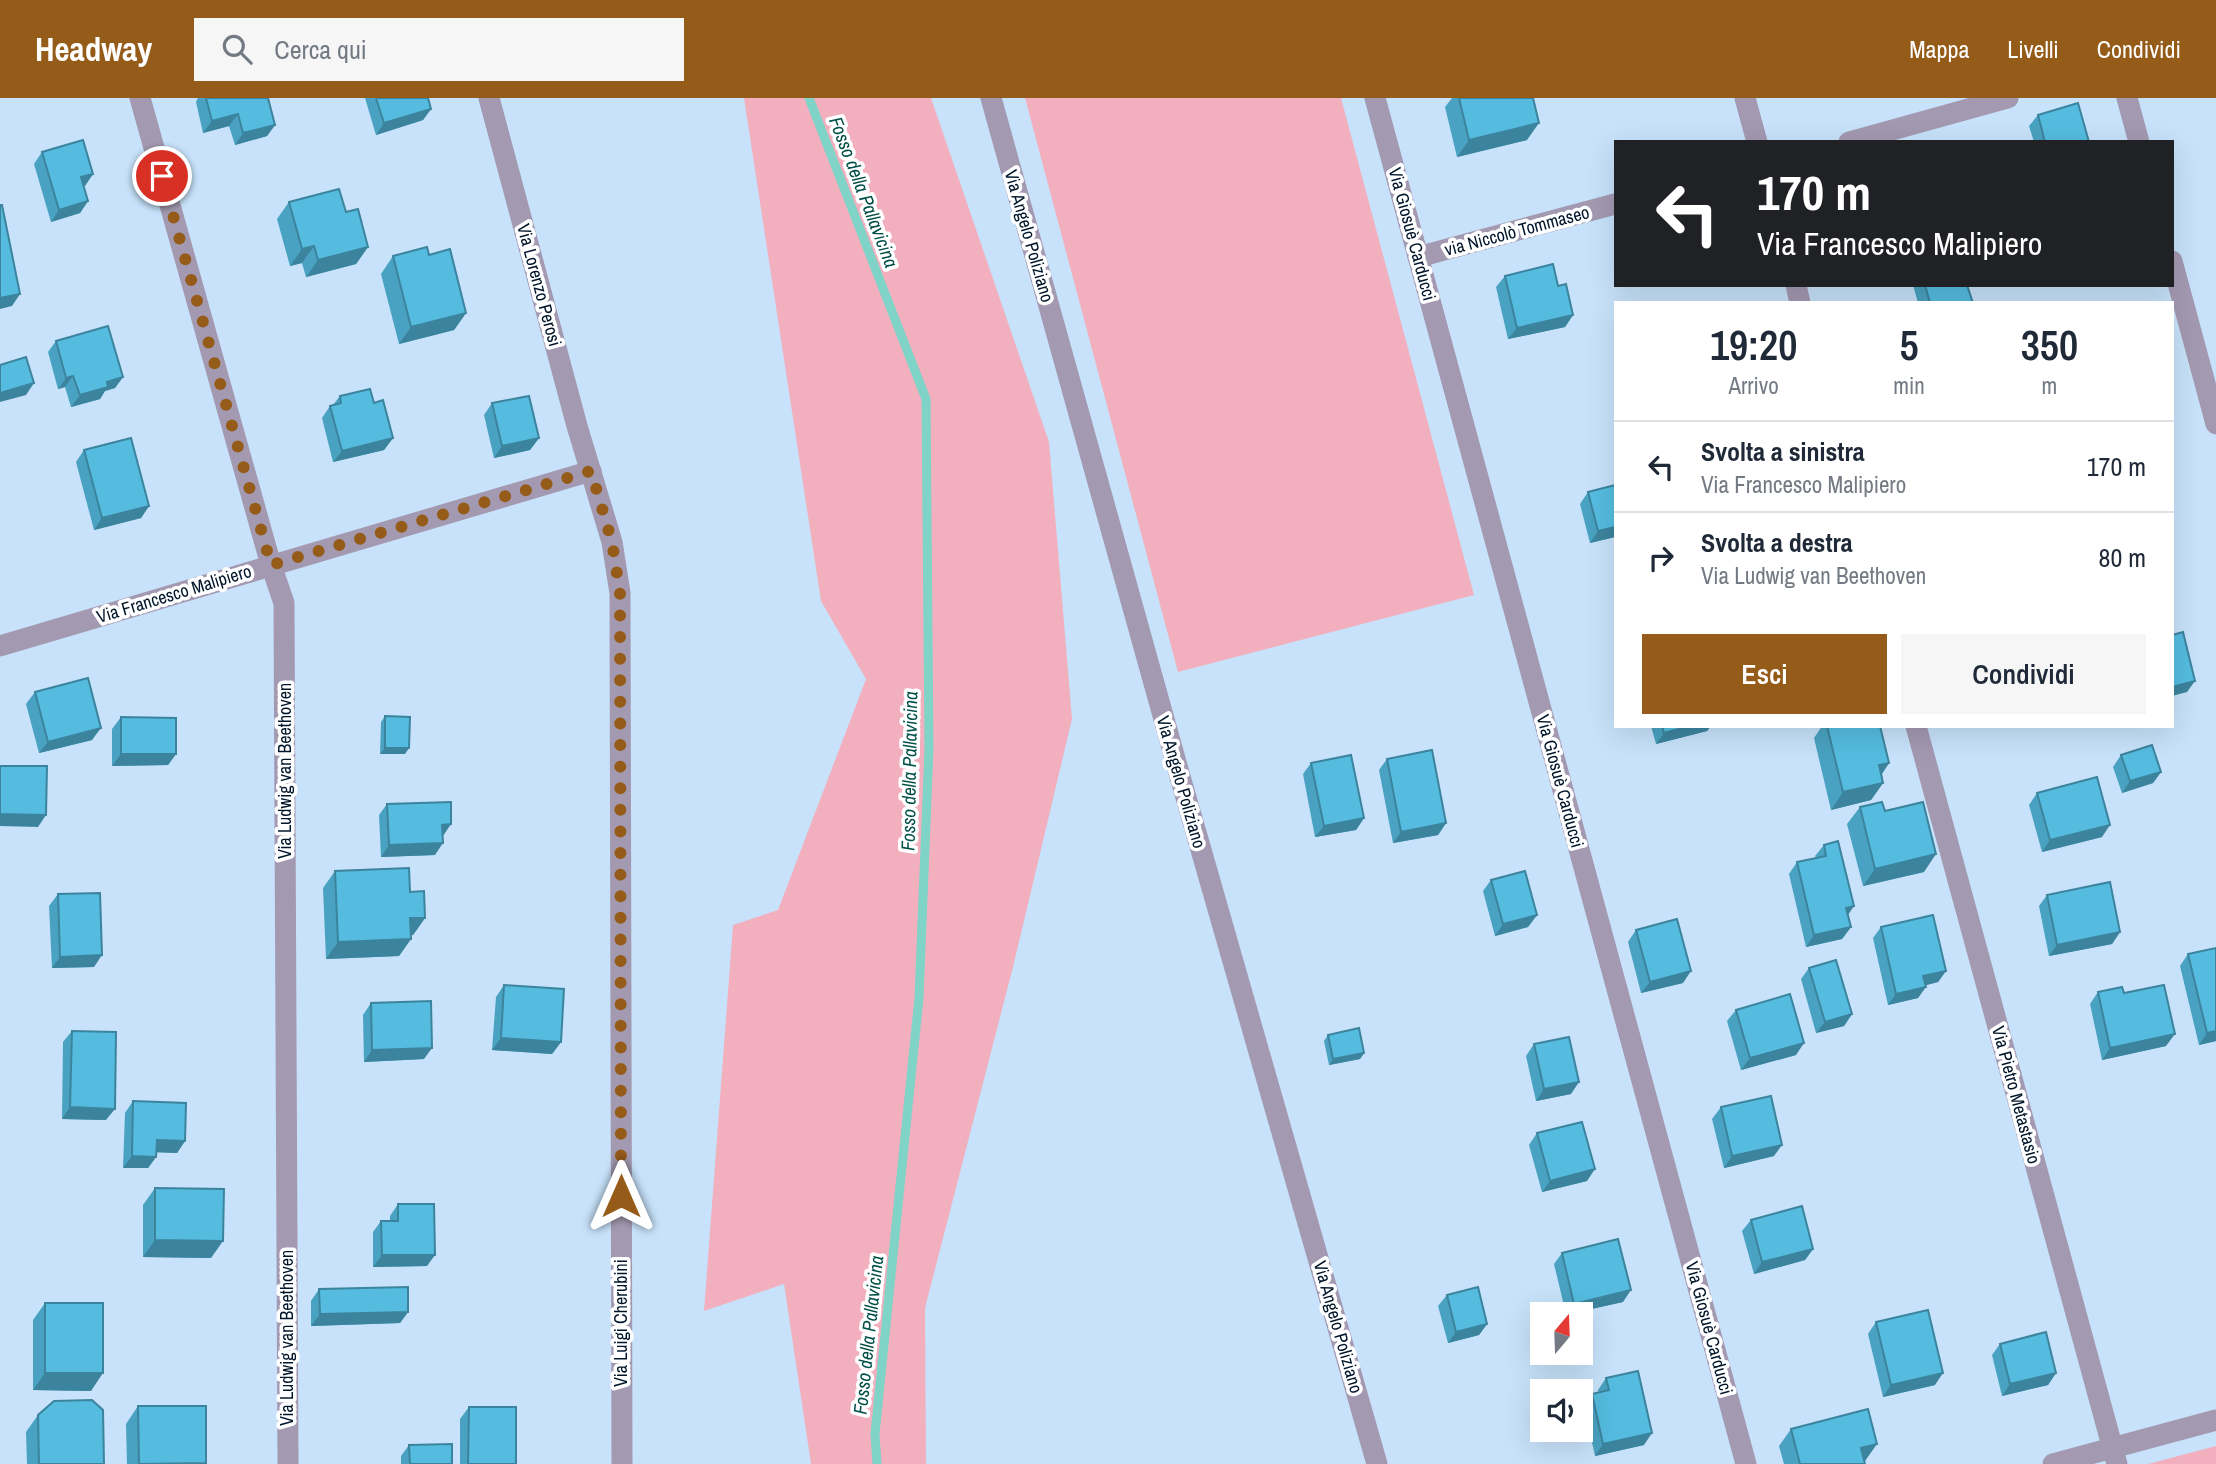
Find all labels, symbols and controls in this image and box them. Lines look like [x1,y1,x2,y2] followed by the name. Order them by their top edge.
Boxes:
[194,18,684,81] search box
[35,27,152,71] text: Headway
[218,30,256,68] icon: search
[274,32,367,67] text: Cerca qui
[1909,33,1969,65] text: Mappa
[2007,33,2059,65] text: Livelli
[2097,33,2181,65] text: Condividi
[823,113,905,271] water label: Fosso della Pallavicina
[132,146,192,206] pin
[143,157,181,195] icon: arrive
[1757,159,1871,225] text: 170 m
[1383,165,1442,303] street label: Via Giosuè Carducci
[999,167,1060,305] street label: Via Angelo Poliziano
[1642,168,1733,259] icon: left
[1442,199,1592,262] street label: via Niccolò Tommaseo
[511,221,568,349] street label: Via Lorenzo Perosi
[1757,222,2042,265] text: Via Francesco Malipiero
[1710,317,1797,373] text: 19:20
[1899,317,1919,373] text: 5
[2021,317,2078,373] text: 350
[1728,370,1779,401] text: Arrivo
[1893,370,1925,401] text: min
[2042,370,2057,401] text: m
[1701,434,1865,469] text: Svolta a sinistra
[1642,448,1680,486] icon: left
[2087,449,2146,484] text: 170 m
[1701,469,1906,500] text: Via Francesco Malipiero
[1701,525,1853,560] text: Svolta a destra
[1642,539,1680,577] icon: right
[2099,540,2146,575] text: 80 m
[93,558,254,629] street label: Via Francesco Malipiero
[1701,560,1926,591] text: Via Ludwig van Beethoven
[1642,634,1887,714] button: Esci
[1901,634,2146,714] button: Condividi
[272,683,297,859] street label: Via Ludwig van Beethoven
[895,691,923,851] water label: Fosso della Pallavicina
[1531,712,1590,850] street label: Via Giosuè Carducci
[1151,713,1212,851] street label: Via Angelo Poliziano
[1986,1023,2047,1167] street label: Via Pietro Metastasio
[584,1159,658,1233] position arrow
[274,1250,299,1426] street label: Via Ludwig van Beethoven
[847,1254,889,1416] water label: Fosso della Pallavicina
[1308,1258,1369,1396] street label: Via Angelo Poliziano
[608,1259,633,1387] street label: Via Luigi Cherubini
[1680,1259,1739,1397] street label: Via Giosuè Carducci
[1530,1302,1592,1365] north arrow
[1530,1302,1593,1442] map controls
[1530,1379,1593,1442] button: sound

